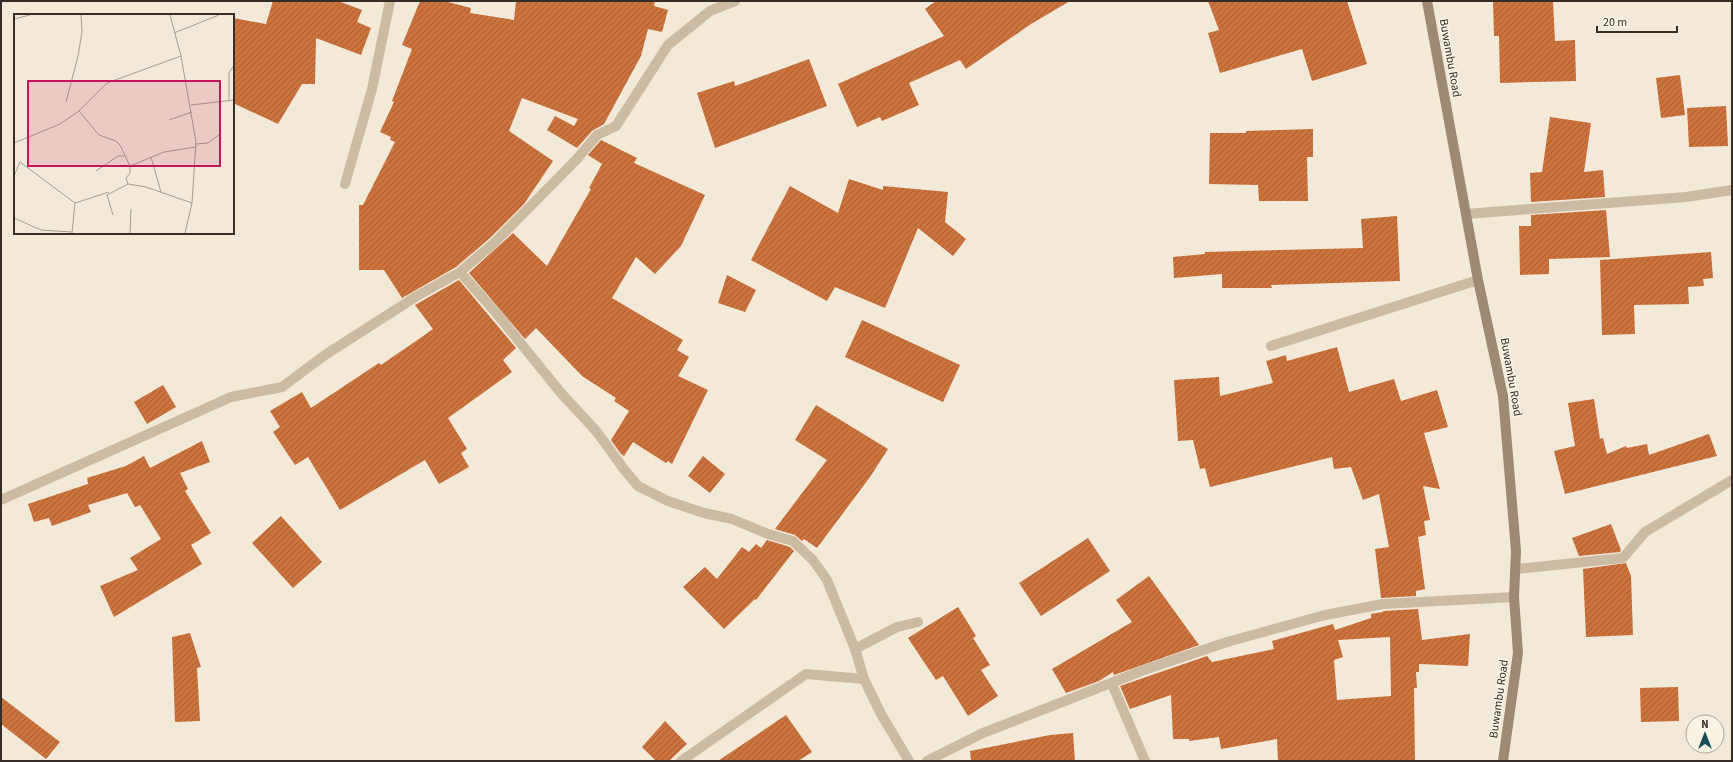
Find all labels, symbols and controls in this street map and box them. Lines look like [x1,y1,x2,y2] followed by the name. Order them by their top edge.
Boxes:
[1597,8,1677,34] scale bar
[14,14,234,234] inset map
[1603,14,1627,31] text: 20 m
[1435,17,1465,99] street label: Buwambu Road
[1496,336,1526,418] street label: Buwambu Road
[1485,658,1513,740] street label: Buwambu Road
[1685,714,1725,754] north arrow
[1701,717,1709,732] text: N

